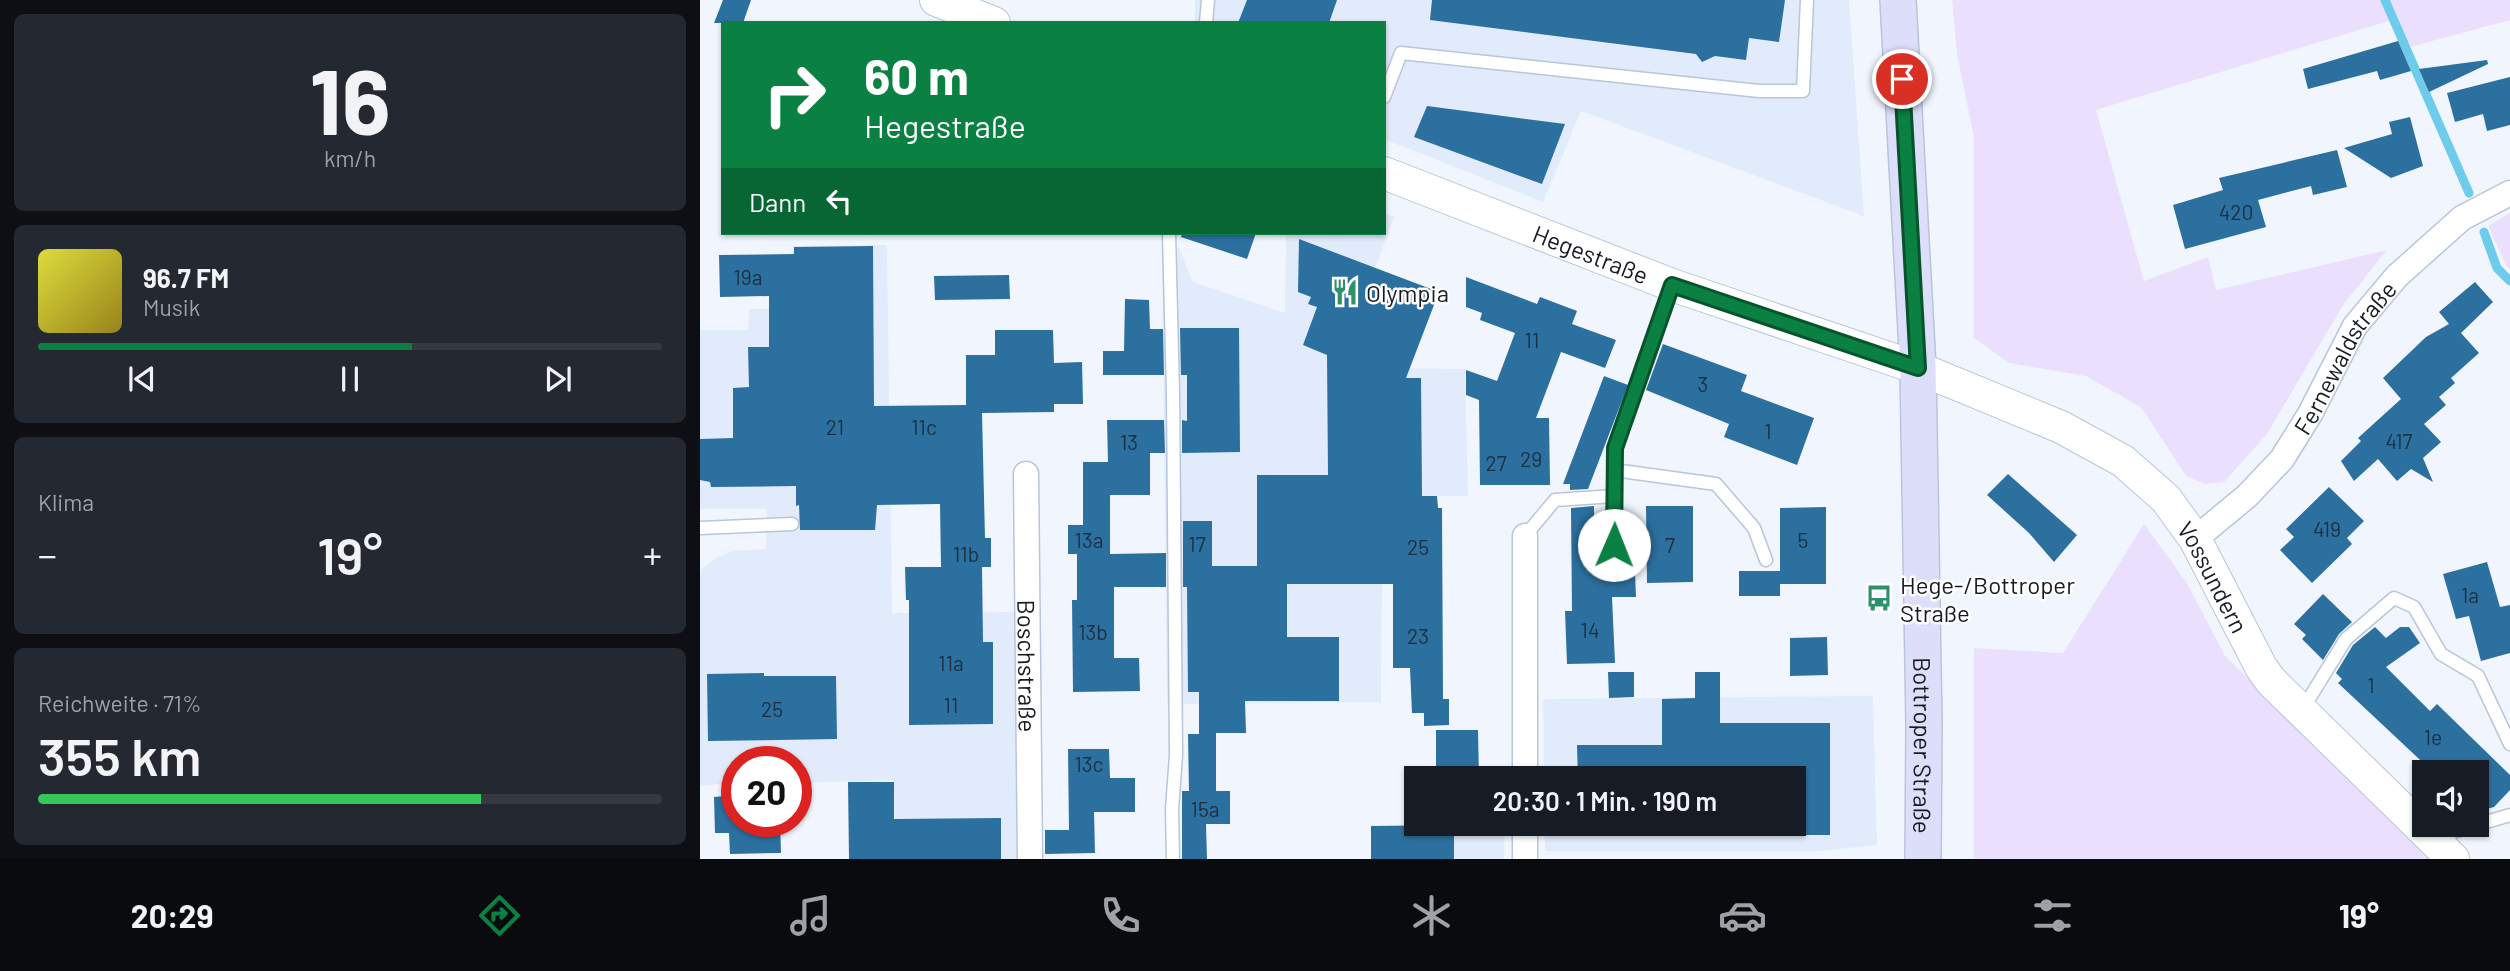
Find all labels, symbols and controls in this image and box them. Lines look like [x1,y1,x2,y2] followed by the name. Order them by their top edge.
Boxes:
[309,44,391,153] text: 16
[864,46,969,105] text: 60 m
[749,49,840,140] icon: right
[1872,49,1932,109] pin
[1883,60,1921,98] icon: arrive
[864,106,1026,144] text: Hegestraße
[324,144,376,172] text: km/h
[820,182,858,220] icon: left
[749,186,806,217] text: Dann
[2219,199,2253,224] house number: 420
[1529,218,1653,289] street label: Hegestraße
[143,262,229,293] text: 96.7 FM
[733,264,763,289] house number: 19a
[2287,274,2402,439] street label: Fernewaldstraße
[1330,277,1360,307] restaurant icon: Olympia
[1366,278,1449,307] place label: Olympia
[143,293,200,321] text: Musik
[1525,327,1539,352] house number: 11
[123,360,161,398] icon: previous
[331,360,369,398] icon: pause
[539,360,577,398] icon: next
[1698,371,1708,396] house number: 3
[826,414,844,439] house number: 21
[911,414,937,439] house number: 11c
[1764,418,1772,443] house number: 1
[2386,428,2413,453] house number: 417
[1120,429,1138,454] house number: 13
[1520,446,1542,471] house number: 29
[1485,450,1507,475] house number: 27
[38,488,94,516] text: Klima
[1577,508,1651,582] position arrow
[2172,515,2255,637] street label: Vossundern
[2313,516,2341,541] house number: 419
[317,523,383,585] text: 19°
[1075,527,1103,552] house number: 13a
[1798,527,1808,552] house number: 5
[38,531,57,577] text: −
[643,531,662,577] text: +
[1188,531,1206,556] house number: 17
[1665,532,1675,557] house number: 7
[1407,534,1429,559] house number: 25
[953,541,979,566] house number: 11b
[1900,570,2075,627] place label: Hege-/Bottroper Straße
[2461,582,2479,607] house number: 1a
[1864,583,1894,613] bus stop icon: Hege-/Bottroper Straße
[1013,600,1043,732] street label: Boschstraße
[1581,617,1599,642] house number: 14
[1078,619,1108,644] house number: 13b
[1407,623,1429,648] house number: 23
[938,650,964,675] house number: 11a
[1908,657,1939,834] street label: Bottroper Straße
[2367,672,2375,697] house number: 1
[38,689,201,717] text: Reichweite · 71%
[944,692,958,717] house number: 11
[761,696,783,721] house number: 25
[38,724,201,786] text: 355 km
[2424,724,2442,749] house number: 1e
[721,746,812,837] speed limit sign: 20
[1074,751,1104,776] house number: 13c
[2412,760,2489,837] map controls
[2412,760,2489,837] button: sound
[1493,785,1717,816] text: 20:30 · 1 Min. · 190 m
[1191,796,1219,821] house number: 15a
[475,891,524,940] icon: directions
[786,891,835,940] icon: music
[1096,891,1145,940] icon: phone
[1407,891,1456,940] icon: climate
[1718,891,1767,940] icon: car
[2028,891,2077,940] icon: filters
[131,896,214,934] text: 20:29
[2339,896,2379,934] text: 19°

